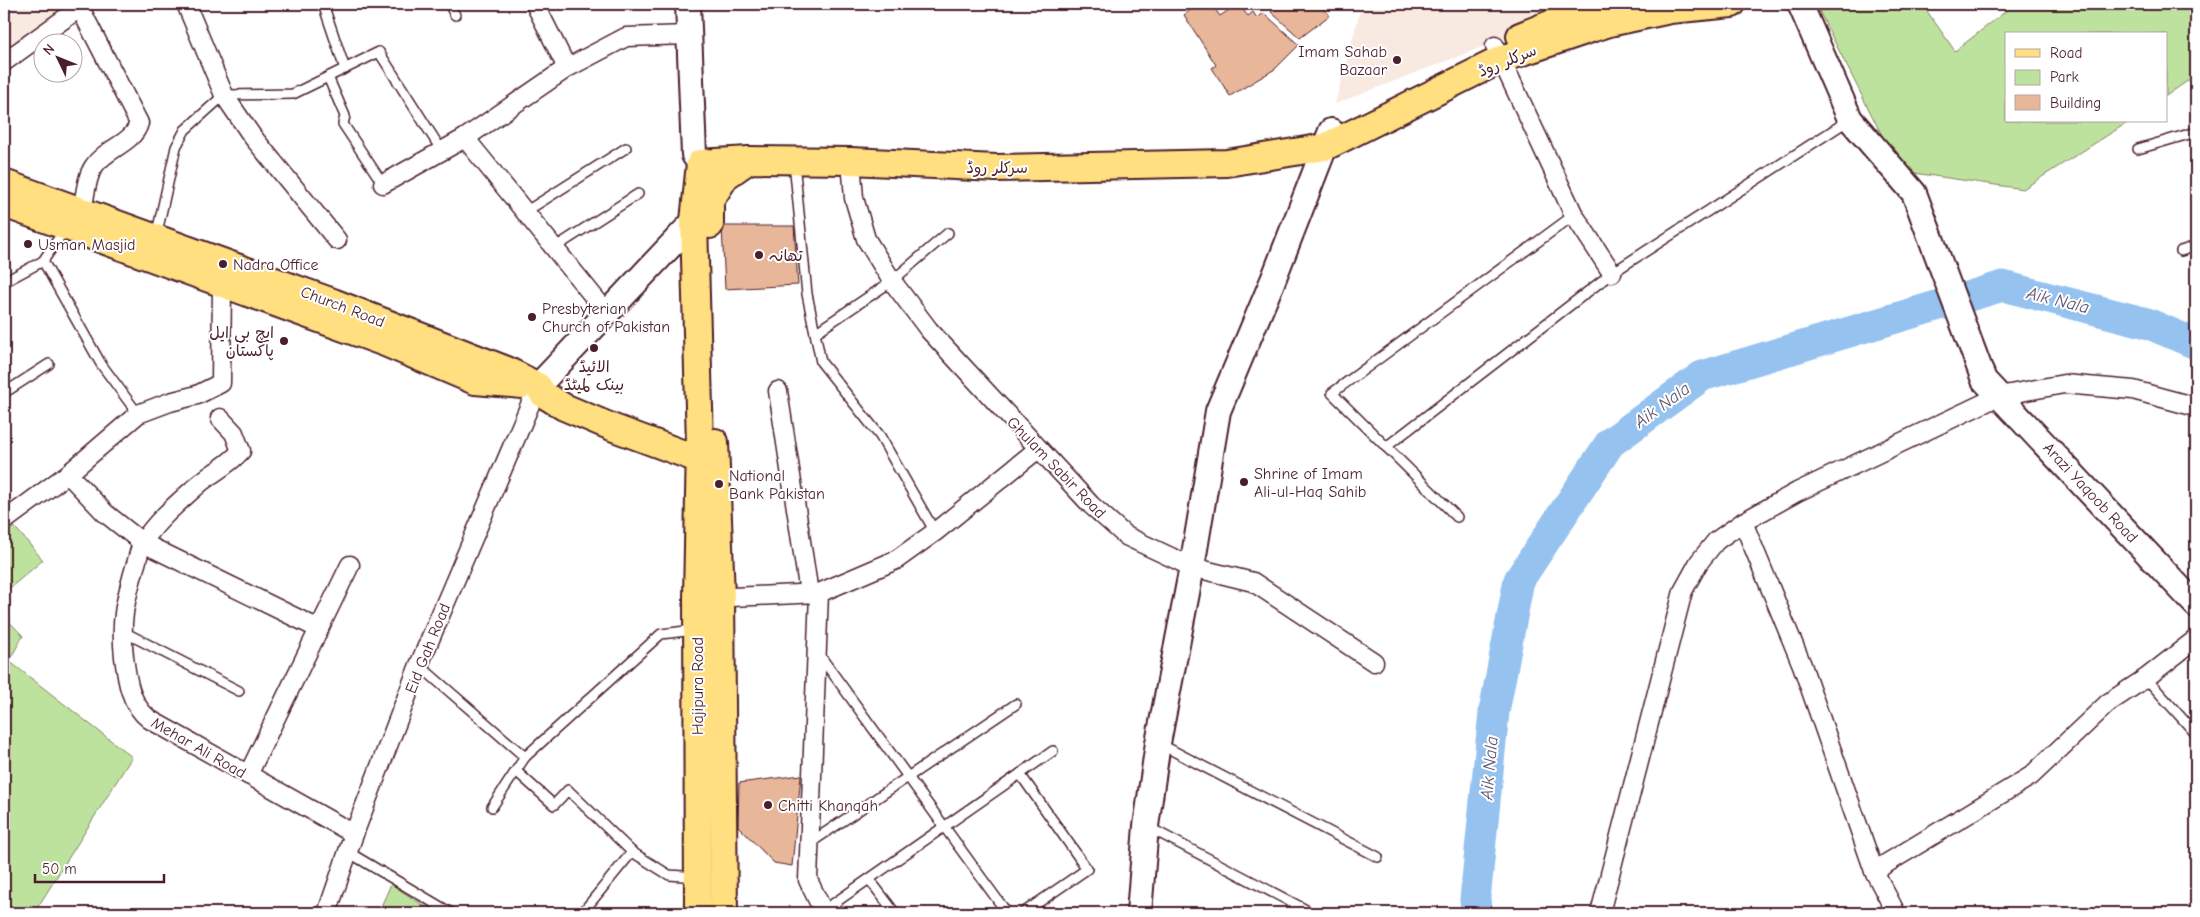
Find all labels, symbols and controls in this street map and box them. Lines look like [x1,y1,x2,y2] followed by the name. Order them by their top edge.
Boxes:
[32,32,82,82] north arrow
[2005,32,2168,122] legend
[40,40,58,59] text: N
[1475,41,1539,81] street label: سرکلر روڈ
[1298,43,1388,79] place label: Imam Sahab Bazaar
[2050,44,2082,62] text: Road
[1391,54,1403,66] marker: Imam Sahab Bazaar
[2050,68,2079,86] text: Park
[2050,94,2101,112] text: Building
[966,159,1028,177] street label: سرکلر روڈ
[38,236,136,254] place label: Usman Masjid
[22,238,34,250] marker: Usman Masjid
[769,247,803,265] place label: تھانہ
[753,249,765,261] marker: تھانہ
[233,256,319,274] place label: Nadra Office
[217,258,229,270] marker: Nadra Office
[2024,282,2091,318] water label: Aik Nala
[298,283,387,331] street label: Church Road
[542,300,670,336] place label: Presbyterian Church of Pakistan
[526,311,538,323] marker: Presbyterian Church of Pakistan
[209,324,274,361] place label: ایچ بی ایل پاکستان
[278,335,290,347] marker: ایچ بی ایل پاکستان
[588,342,600,354] marker: الائیڈ بینک لمیٹڈ
[564,358,624,394] place label: الائیڈ بینک لمیٹڈ
[1630,378,1694,433] water label: Aik Nala
[1003,413,1109,522] street label: Ghulam Sabir Road
[2039,439,2141,546] street label: Arazi Yaqoob Road
[1254,465,1366,501] place label: Shrine of Imam Ali-ul-Haq Sahib
[729,467,825,503] place label: National Bank Pakistan
[1238,476,1250,488] marker: Shrine of Imam Ali-ul-Haq Sahib
[713,478,725,490] marker: National Bank Pakistan
[402,601,454,696] street label: Eid Gah Road
[689,637,707,735] street label: Hajipura Road
[148,714,249,782] street label: Mehar Ali Road
[1476,735,1503,802] water label: Aik Nala
[778,797,878,815] place label: Chitti Khanqah
[762,799,774,811] marker: Chitti Khanqah
[35,852,164,884] scale bar
[42,860,77,878] text: 50 m

